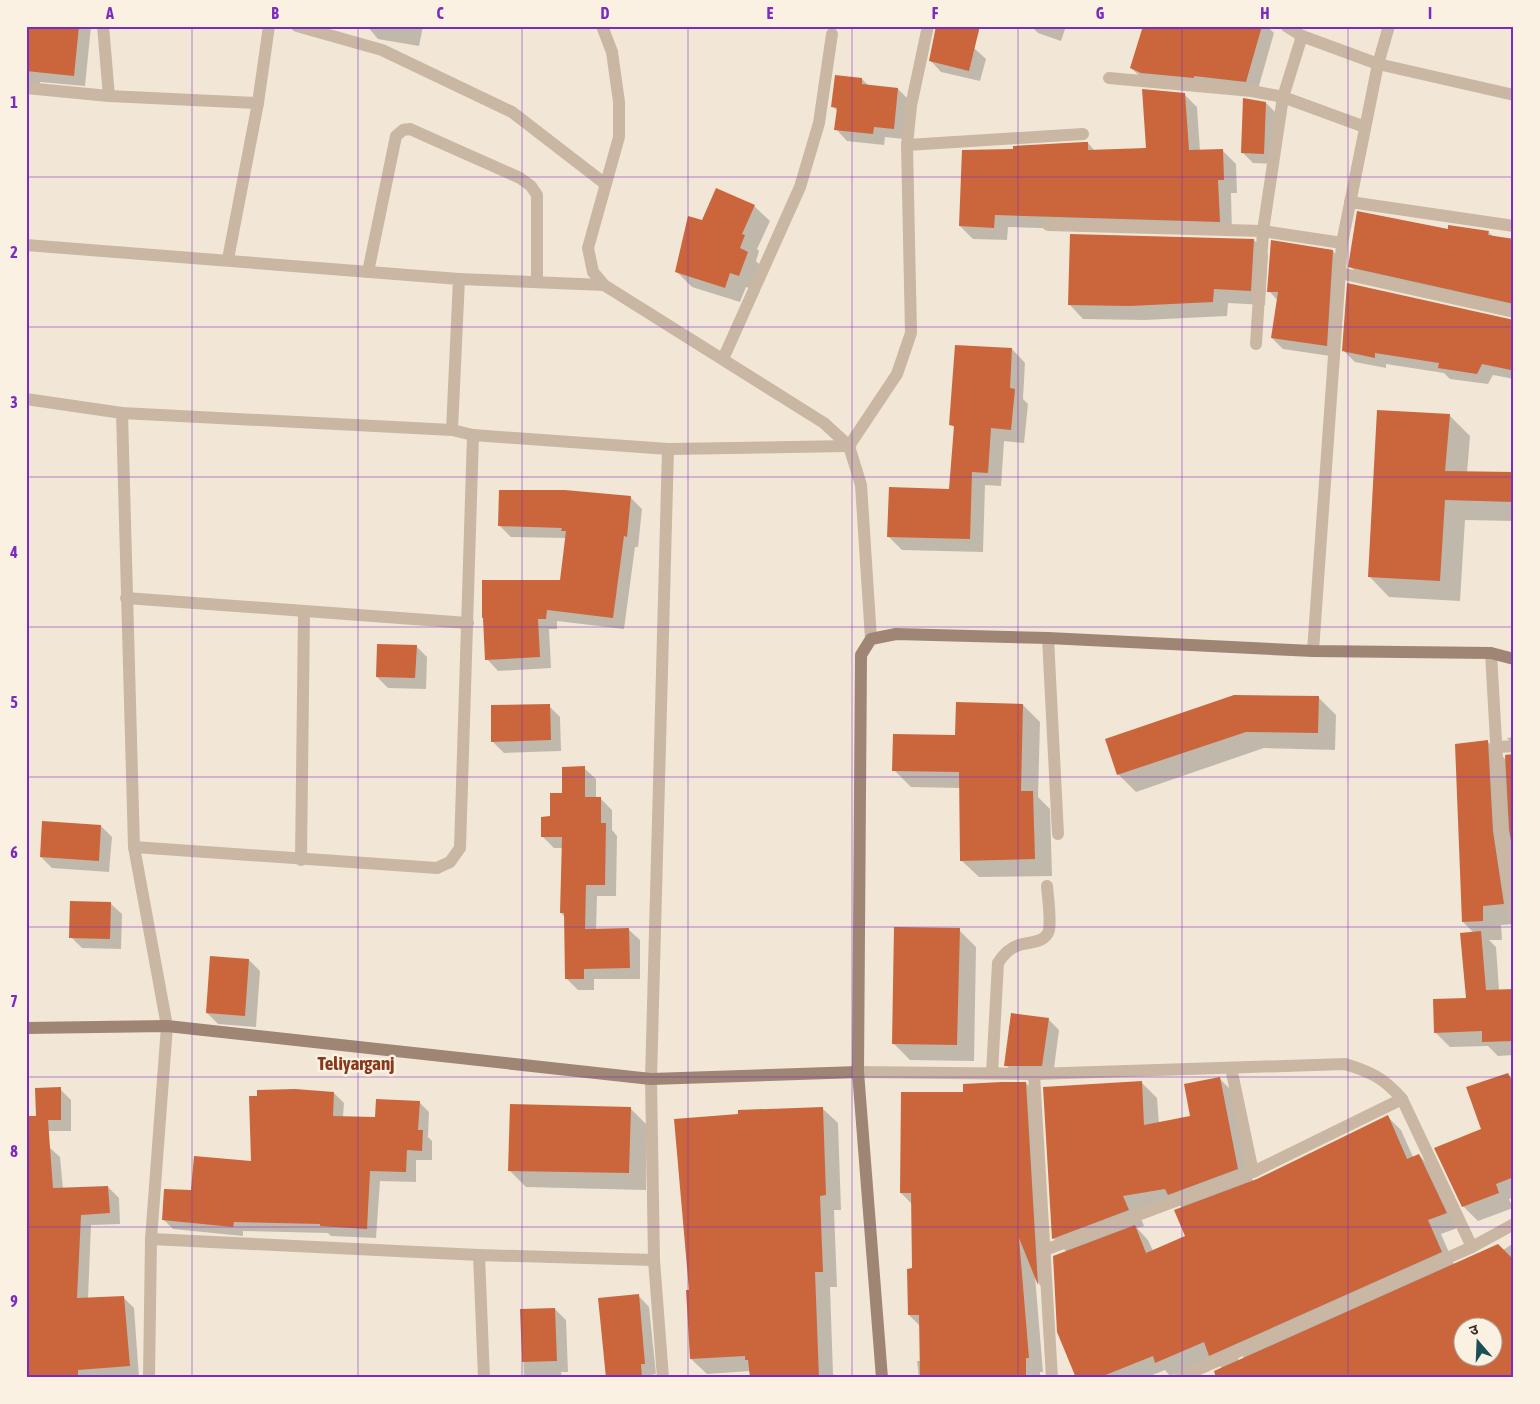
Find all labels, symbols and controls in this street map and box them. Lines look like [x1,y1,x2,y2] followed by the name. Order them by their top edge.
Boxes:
[105,4,114,22] text: A
[271,4,279,22] text: B
[436,4,444,22] text: C
[601,4,610,22] text: D
[767,4,774,22] text: E
[932,4,939,22] text: F
[1096,4,1105,22] text: G
[1260,4,1270,22] text: H
[1428,4,1432,22] text: I
[10,93,18,111] text: 1
[10,243,18,261] text: 2
[10,393,18,411] text: 3
[9,543,18,561] text: 4
[10,693,18,711] text: 5
[10,843,18,861] text: 6
[10,992,18,1010] text: 7
[318,1052,394,1074] district label: Teliyarganj
[10,1142,18,1160] text: 8
[10,1292,18,1310] text: 9
[1452,1316,1502,1366] north arrow
[1467,1321,1481,1339] text: उ

